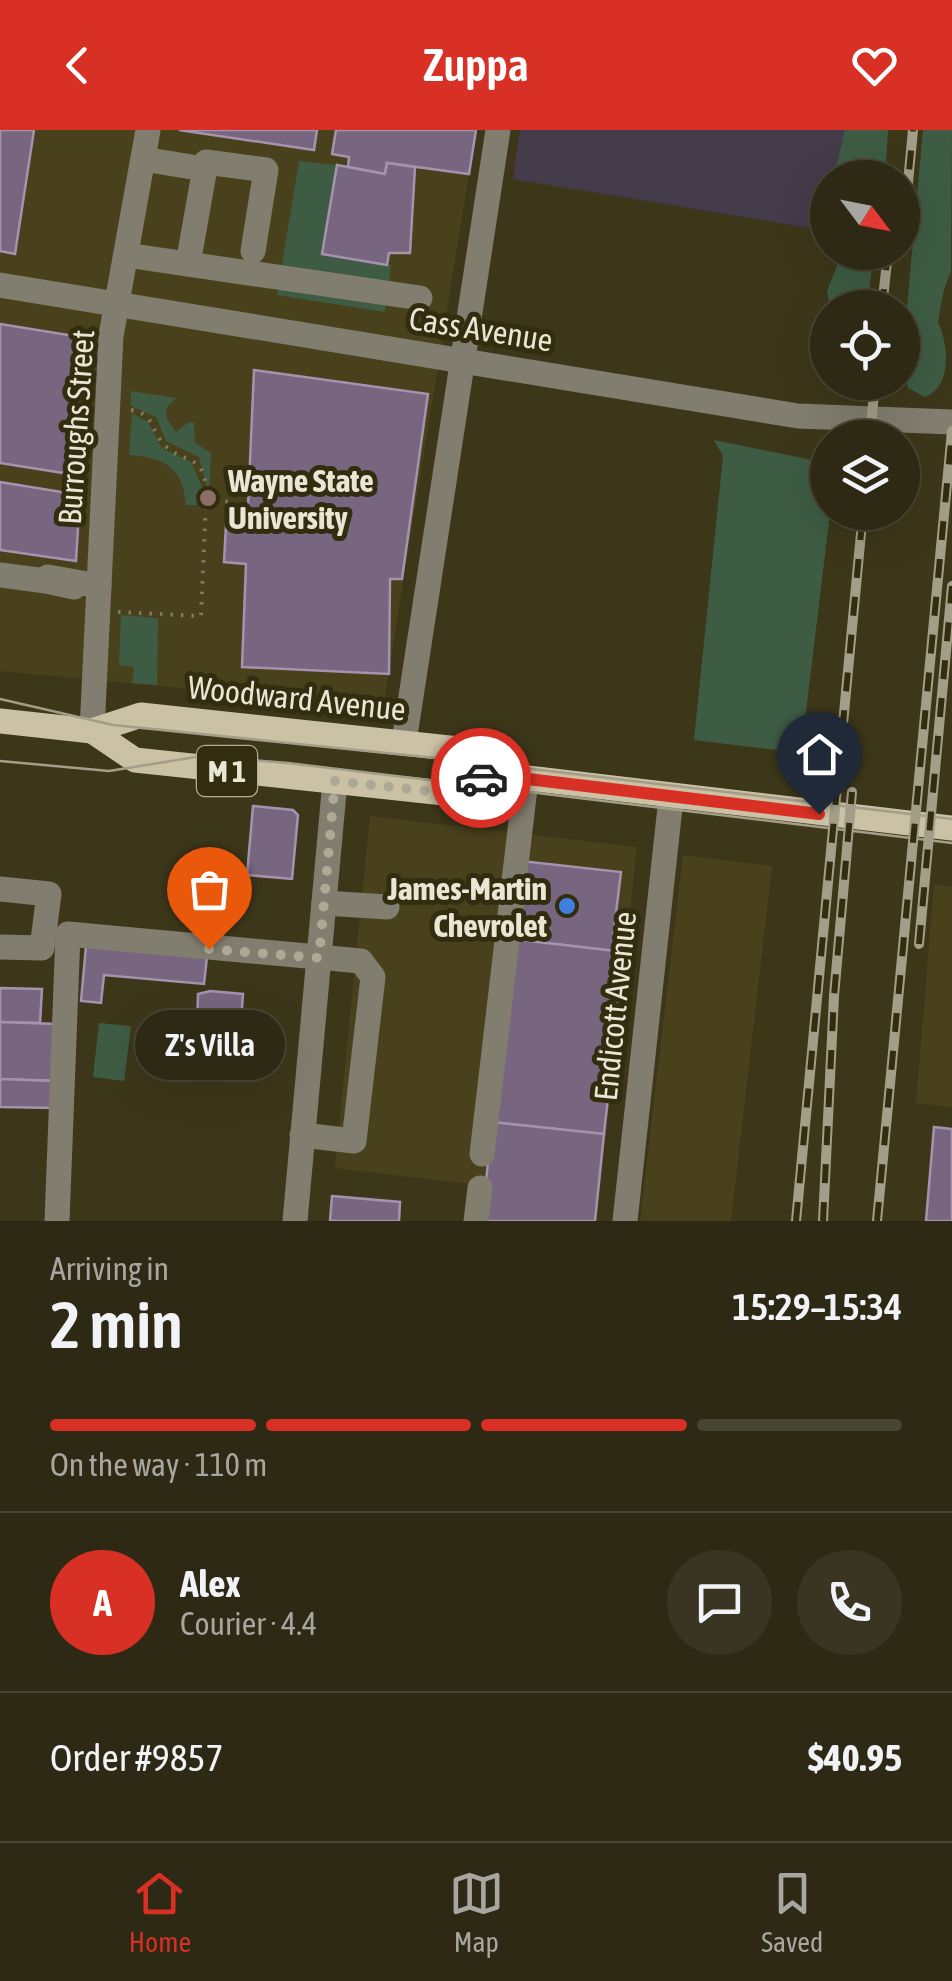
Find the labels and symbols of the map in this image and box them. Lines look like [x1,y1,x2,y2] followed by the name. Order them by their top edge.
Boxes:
[810,160,920,270] north arrow
[407,299,555,359] street label: Cass Avenue
[51,328,101,526] street label: Burroughs Street
[227,462,374,536] place label: Wayne State University
[197,487,219,509] marker: Wayne State University
[186,668,408,728] street label: Woodward Avenue
[777,712,862,815] pin
[431,728,531,828] courier
[197,746,257,796] road number: M 1
[167,847,252,950] pin
[386,870,548,944] place label: James-Martin Chevrolet
[556,895,578,917] marker: James-Martin Chevrolet
[587,910,643,1102] street label: Endicott Avenue
[134,1009,284,1079] callout: Z's Villa

